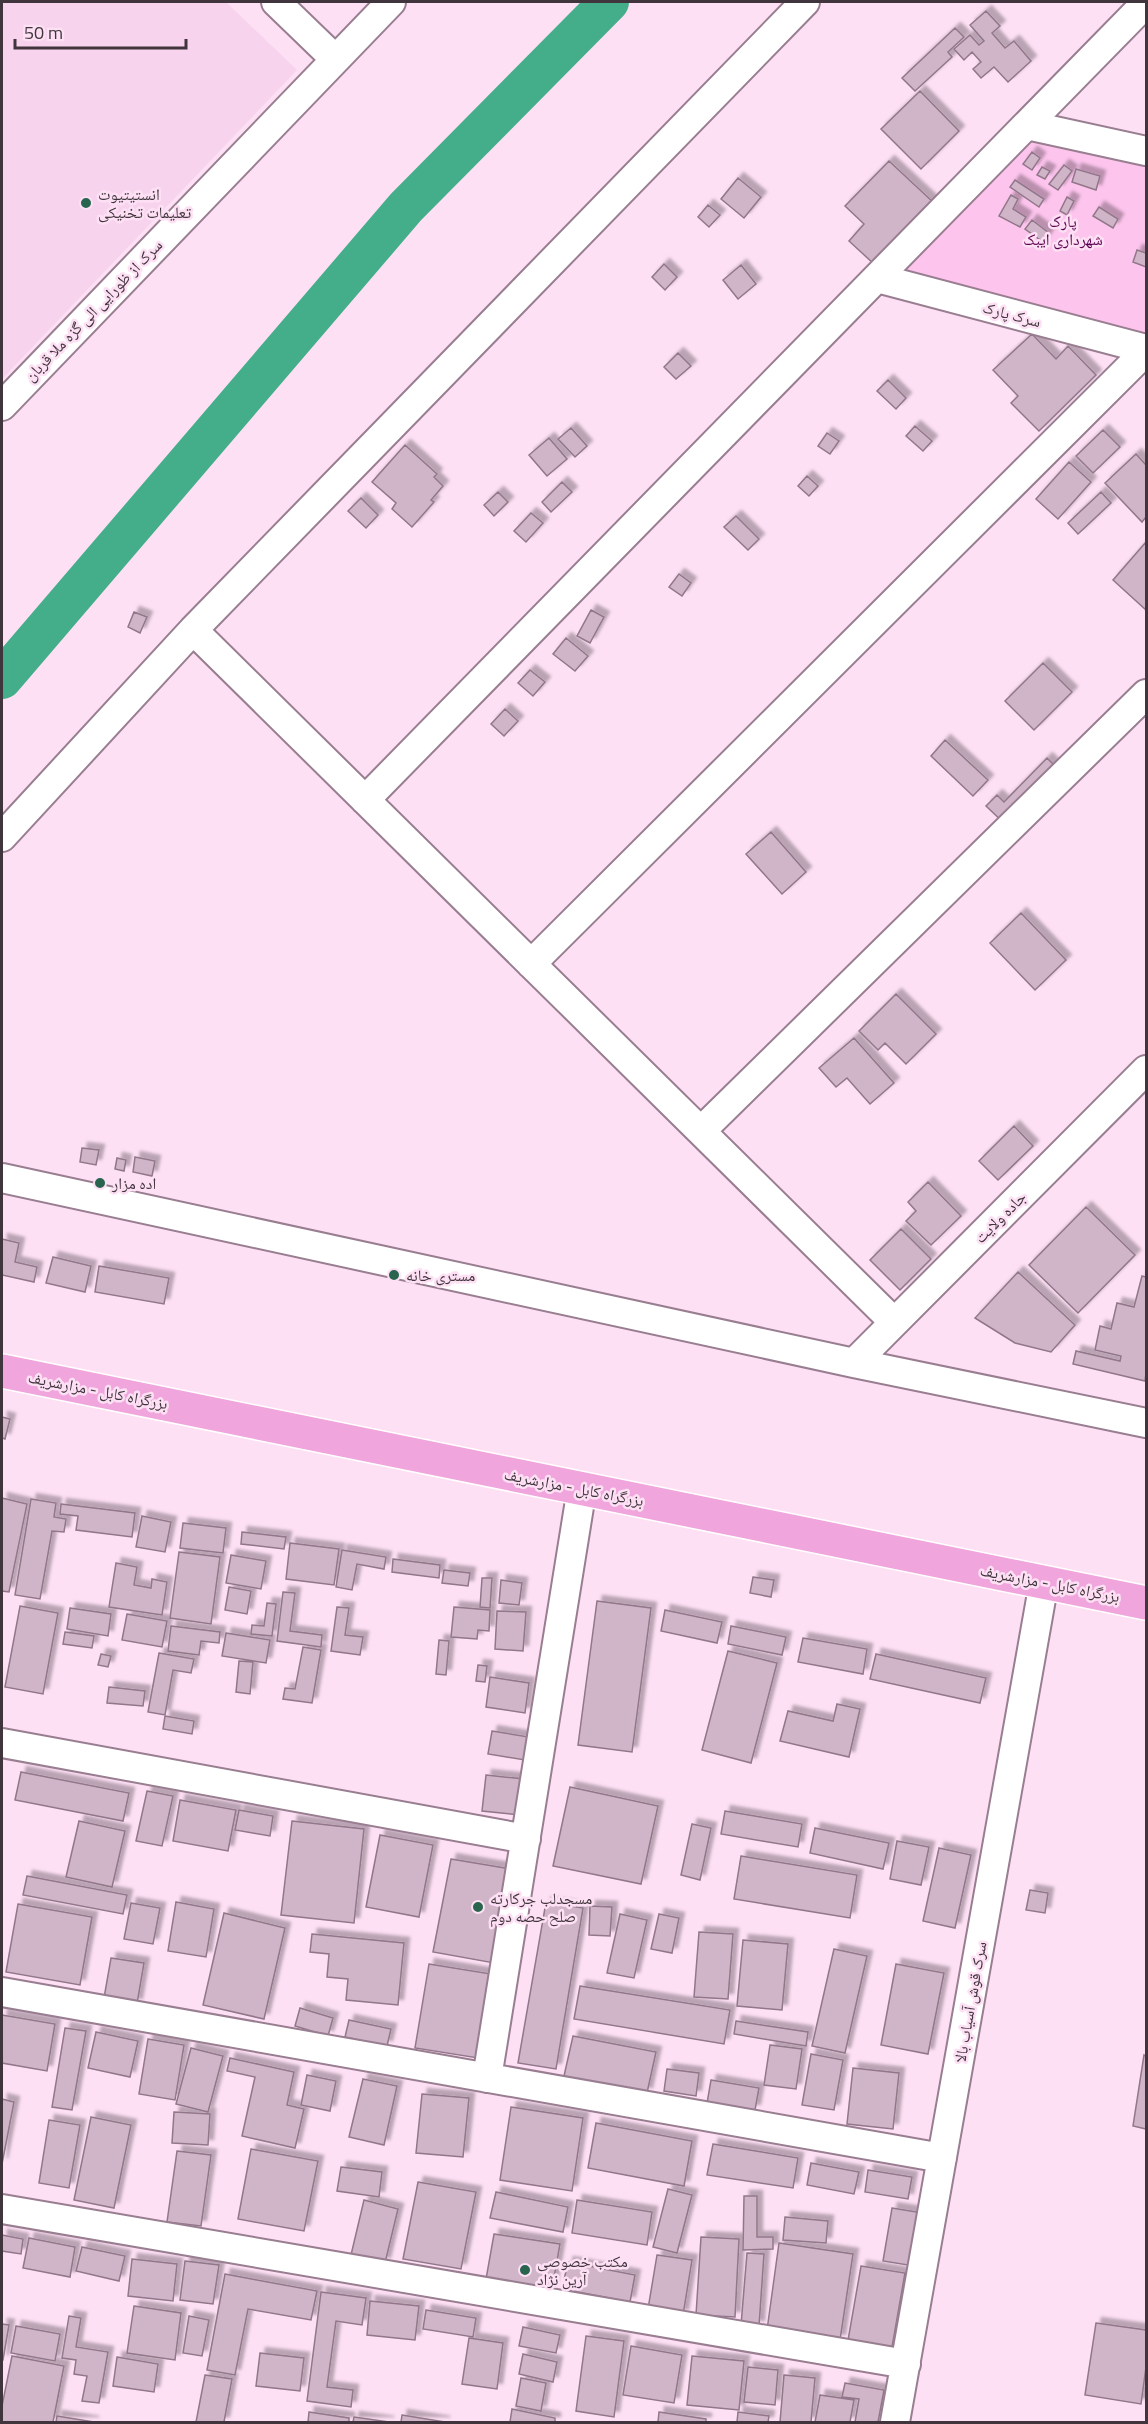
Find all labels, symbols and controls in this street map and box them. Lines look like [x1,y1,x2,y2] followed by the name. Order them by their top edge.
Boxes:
[15,12,186,50] scale bar
[24,19,63,46] text: 50 m
[98,182,192,224] place label: انستیتیوت تعلیمات تخنیکی
[79,196,93,210] marker: انستیتیوت تعلیمات تخنیکی
[1023,209,1103,251] park label: پارک شهرداری ایبک
[18,233,168,387] street label: سرک از ظورایی الی گزه ملا قربان
[980,295,1044,333] street label: سرک پارک
[111,1171,156,1195] place label: اده مزار
[93,1176,107,1190] marker: اده مزار
[968,1185,1032,1249] street label: جاده ولایت
[406,1263,475,1287] place label: مستری خانه
[387,1268,401,1282] marker: مستری خانه
[26,1365,170,1415] street label: بزرگراه کابل - مزارشریف
[502,1462,646,1512] street label: بزرگراه کابل - مزارشریف
[978,1558,1122,1608] street label: بزرگراه کابل - مزارشریف
[490,1886,592,1928] place label: مسجدلب جرکارته صلح حصه دوم
[471,1900,485,1914] marker: مسجدلب جرکارته صلح حصه دوم
[948,1939,992,2065] street label: سرک قوش آسیاب بالا
[537,2249,628,2291] place label: مکتب خصوصی آرین نژاد
[518,2263,532,2277] marker: مکتب خصوصی آرین نژاد

